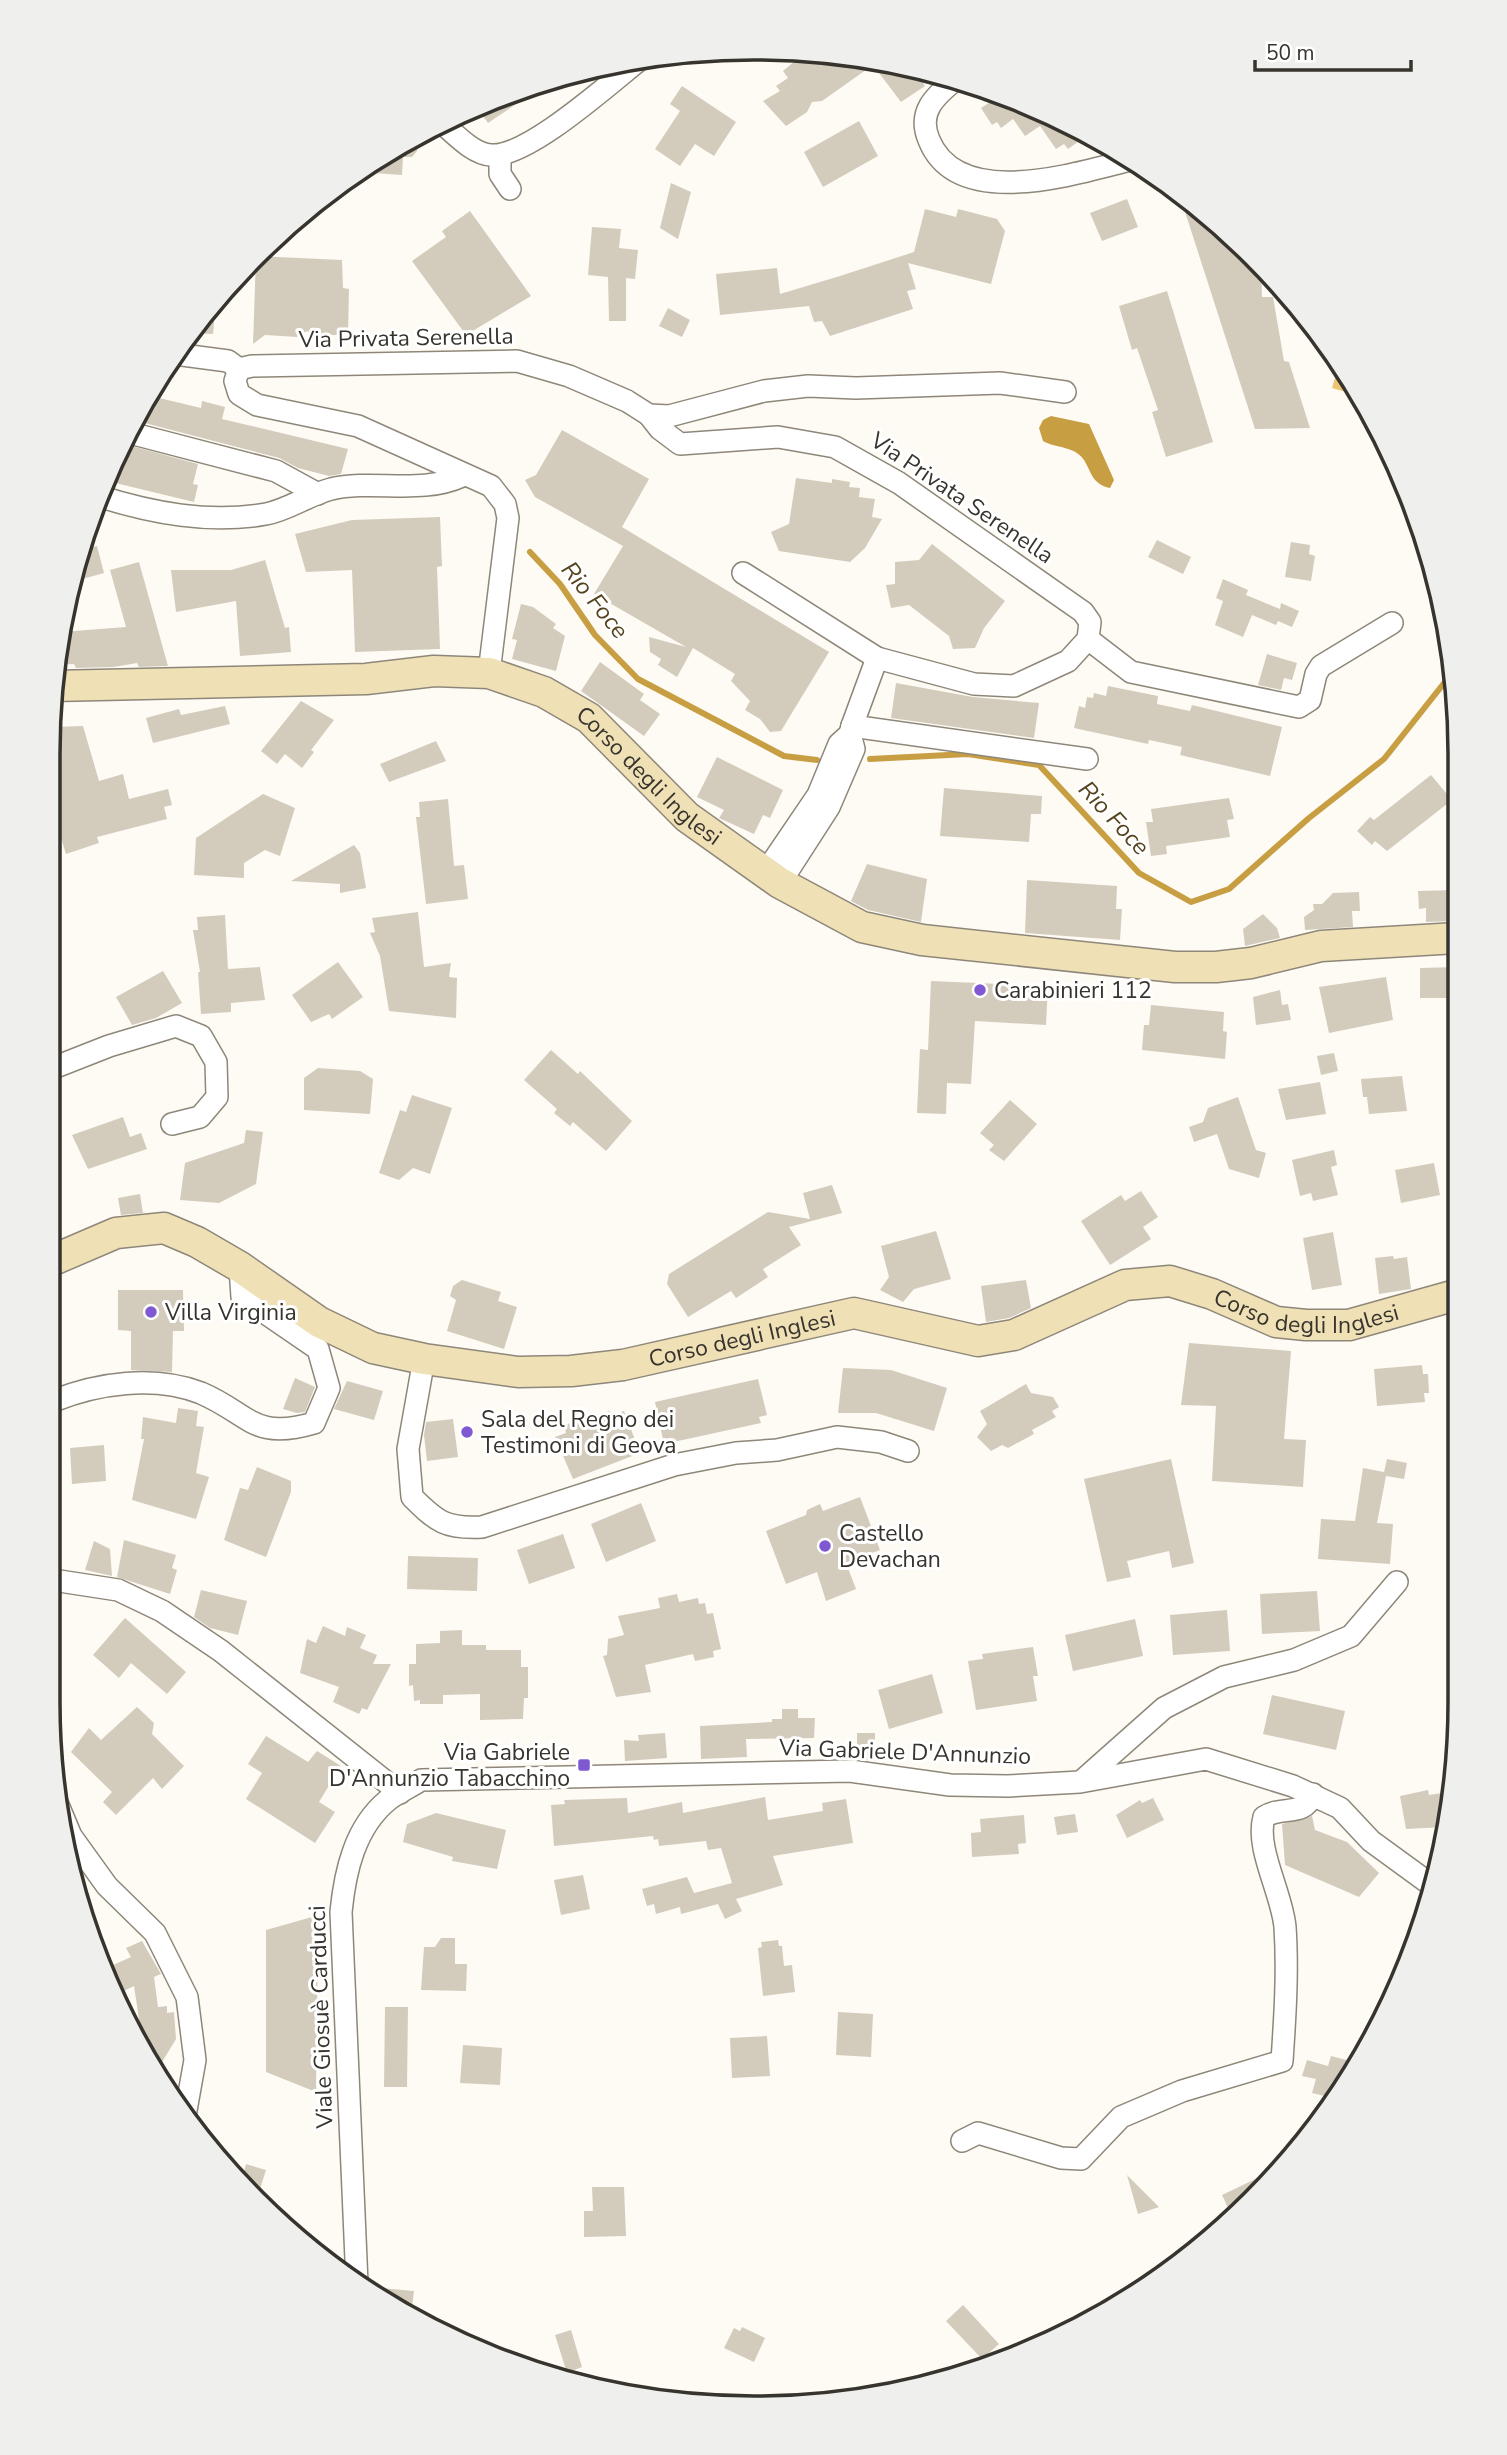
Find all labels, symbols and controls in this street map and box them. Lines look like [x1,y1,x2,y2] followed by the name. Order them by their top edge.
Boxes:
[1255,28,1411,72] scale bar
[1266,39,1315,67] text: 50 m
[297,321,514,355] street label: Via Privata Serenella
[863,424,1060,571] street label: Via Privata Serenella
[554,555,636,646] water label: Rio Foce
[571,699,728,852] street label: Corso degli Inglesi
[1071,774,1157,862] water label: Rio Foce
[994,975,1152,1006] place label: Carabinieri 112
[972,982,988,998] marker: Carabinieri 112
[1209,1281,1402,1341] street label: Corso degli Inglesi
[164,1297,297,1328] place label: Villa Virginia
[646,1302,838,1374] street label: Corso degli Inglesi
[143,1304,159,1320] marker: Villa Virginia
[481,1404,676,1461] place label: Sala del Regno dei Testimoni di Geova
[459,1424,475,1440] marker: Sala del Regno dei Testimoni di Geova
[839,1518,941,1575] place label: Castello Devachan
[817,1538,833,1554] marker: Castello Devachan
[778,1732,1031,1772] street label: Via Gabriele D'Annunzio
[329,1737,570,1794] place label: Via Gabriele D'Annunzio Tabacchino
[576,1757,592,1773] marker: Via Gabriele D'Annunzio Tabacchino
[302,1905,340,2130] street label: Viale Giosuè Carducci

